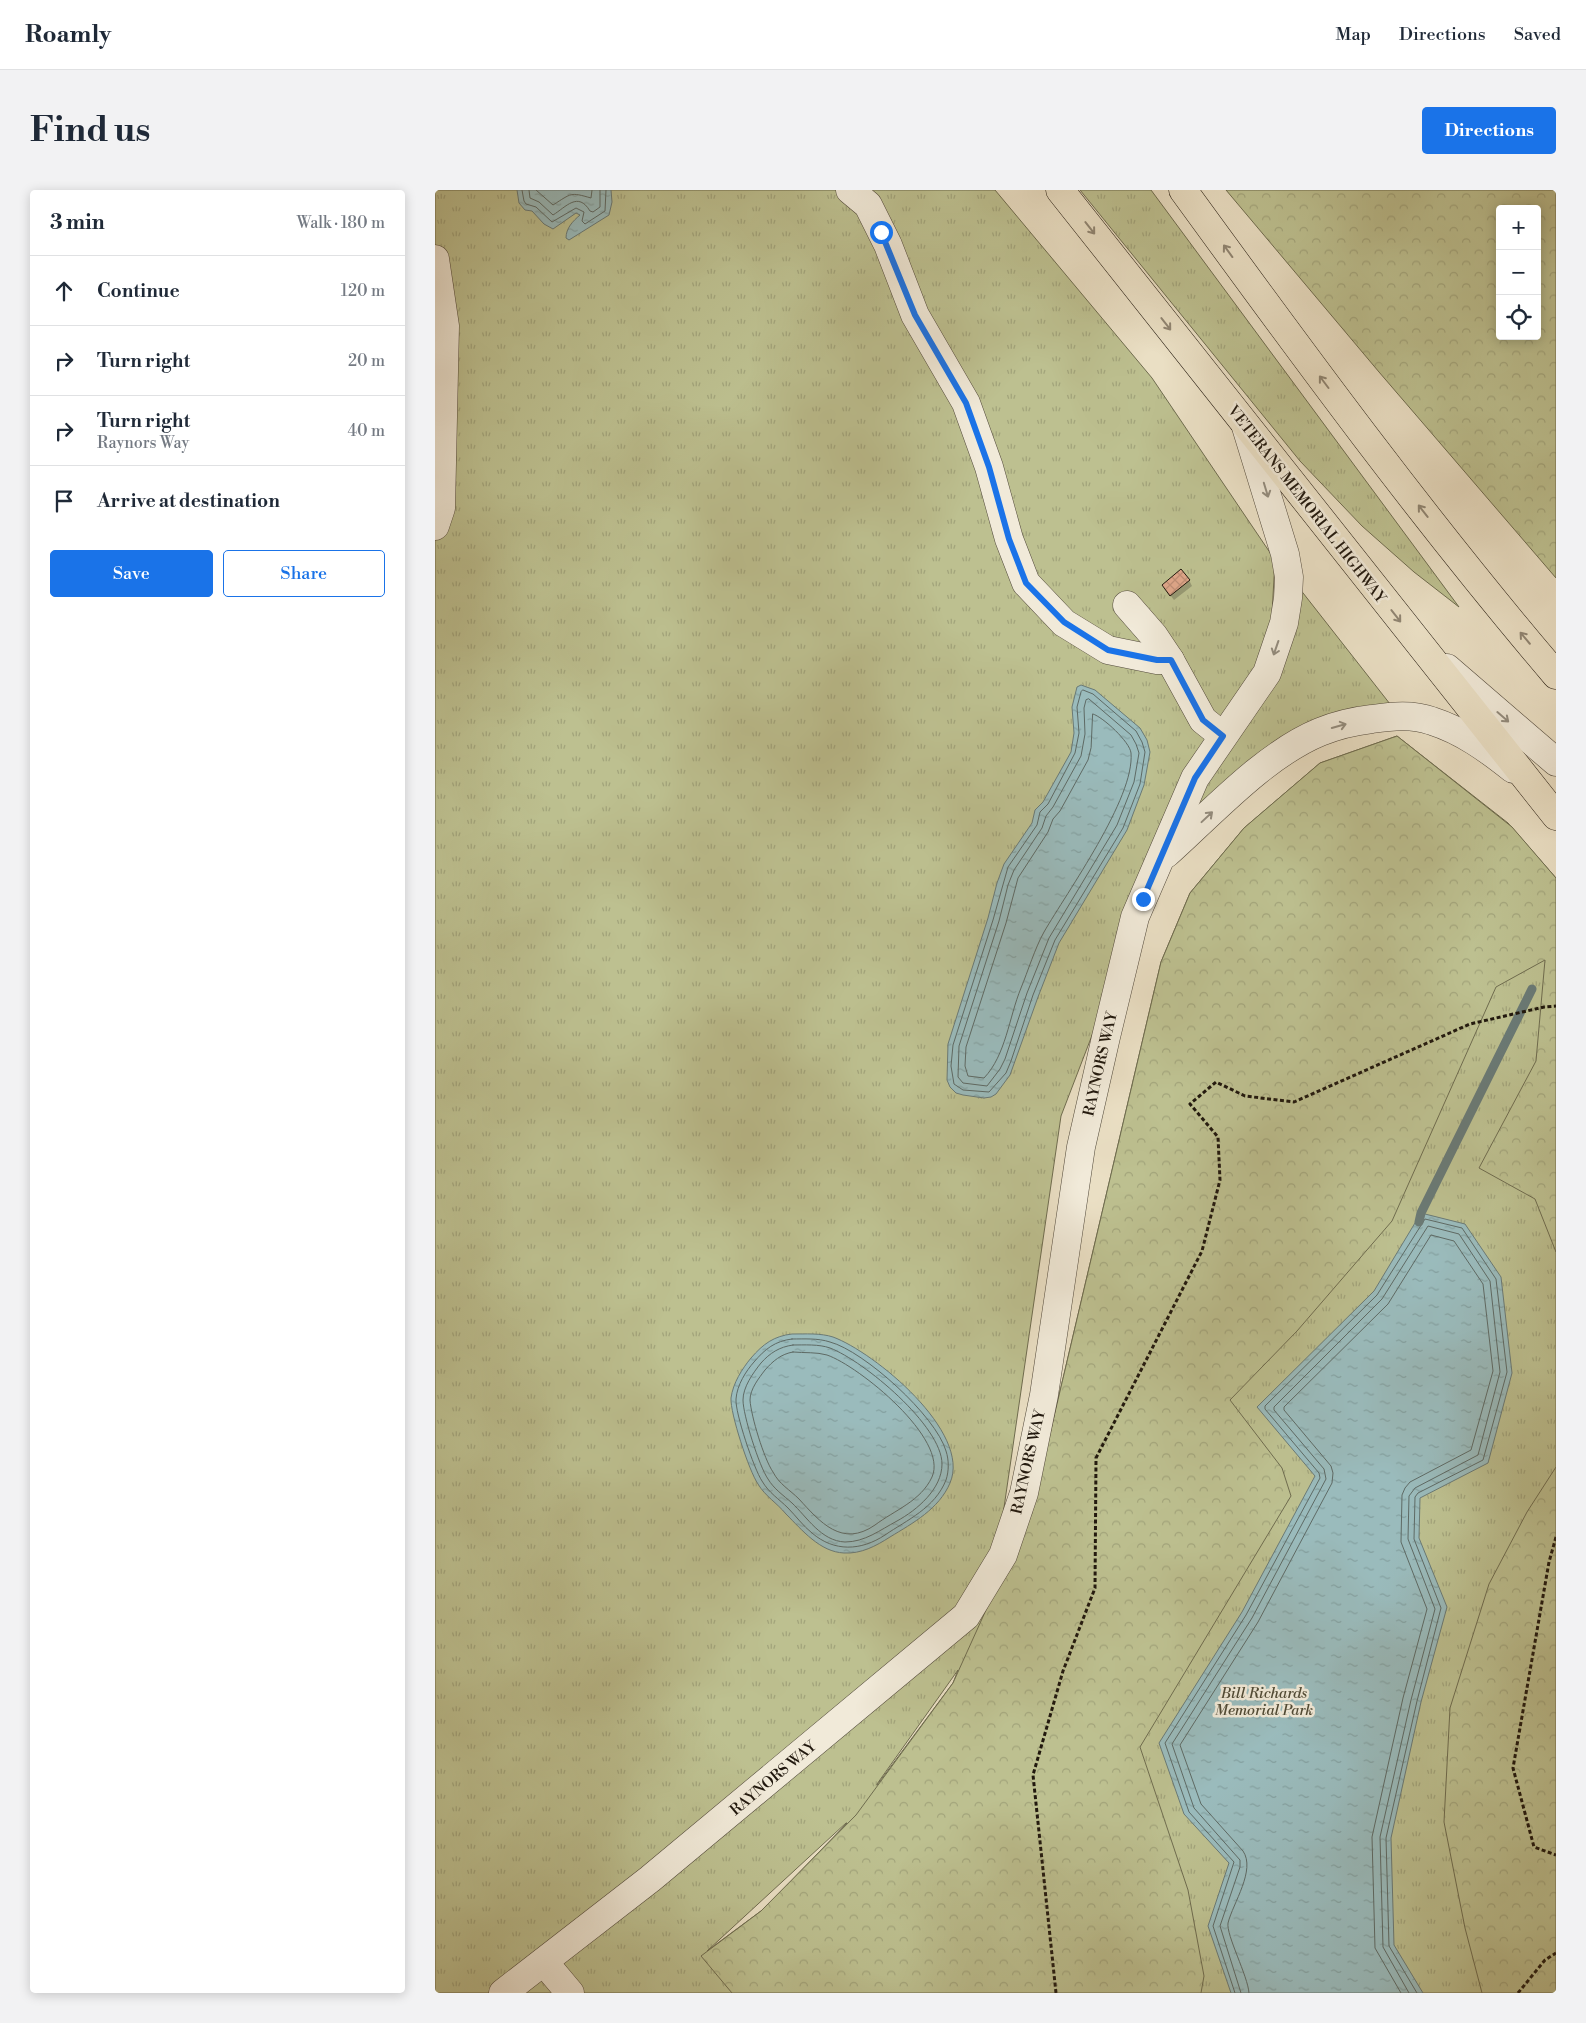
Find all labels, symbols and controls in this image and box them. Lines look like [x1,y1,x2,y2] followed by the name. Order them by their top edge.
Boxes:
[25,20,111,50] text: Roamly
[1335,23,1371,46] text: Map
[1399,23,1486,46] text: Directions
[1514,23,1561,46] text: Saved
[1422,107,1556,154] button: Directions
[30,109,150,152] text: Find us
[1496,205,1541,340] map controls
[1496,205,1541,250] button: +
[50,210,105,236] text: 3 min
[297,213,385,233] text: Walk · 180 m
[870,221,893,244] route start
[1085,221,1095,235] one-way arrow
[1223,244,1233,258] one-way arrow
[1496,250,1541,295] button: −
[50,277,78,305] icon: ahead
[97,279,180,303] text: Continue
[341,281,385,301] text: 120 m
[1496,295,1541,340] button: locate
[1160,317,1171,330] one-way arrow
[50,347,78,375] icon: right
[97,349,190,373] text: Turn right
[348,351,385,371] text: 20 m
[1319,375,1329,389] one-way arrow
[1223,401,1390,608] street label: VETERANS MEMORIAL HIGHWAY
[97,409,190,433] text: Turn right
[50,417,78,445] icon: right
[348,421,385,441] text: 40 m
[97,433,189,453] text: Raynors Way
[1261,482,1271,498] one-way arrow
[50,487,78,515] icon: arrive
[97,489,280,513] text: Arrive at destination
[1417,505,1428,518] one-way arrow
[50,550,213,597] button: Save
[223,550,385,597] button: Share
[1390,609,1401,622] one-way arrow
[1519,632,1530,645] one-way arrow
[1271,639,1281,655] one-way arrow
[1497,711,1510,722] one-way arrow
[1330,720,1346,730] one-way arrow
[1200,811,1213,823] one-way arrow
[1132,888,1155,911] route end
[1079,1009,1122,1118] street label: RAYNORS WAY
[1007,1407,1050,1516] street label: RAYNORS WAY
[1215,1684,1313,1720] park label: Bill Richards Memorial Park
[726,1736,821,1820] street label: RAYNORS WAY

